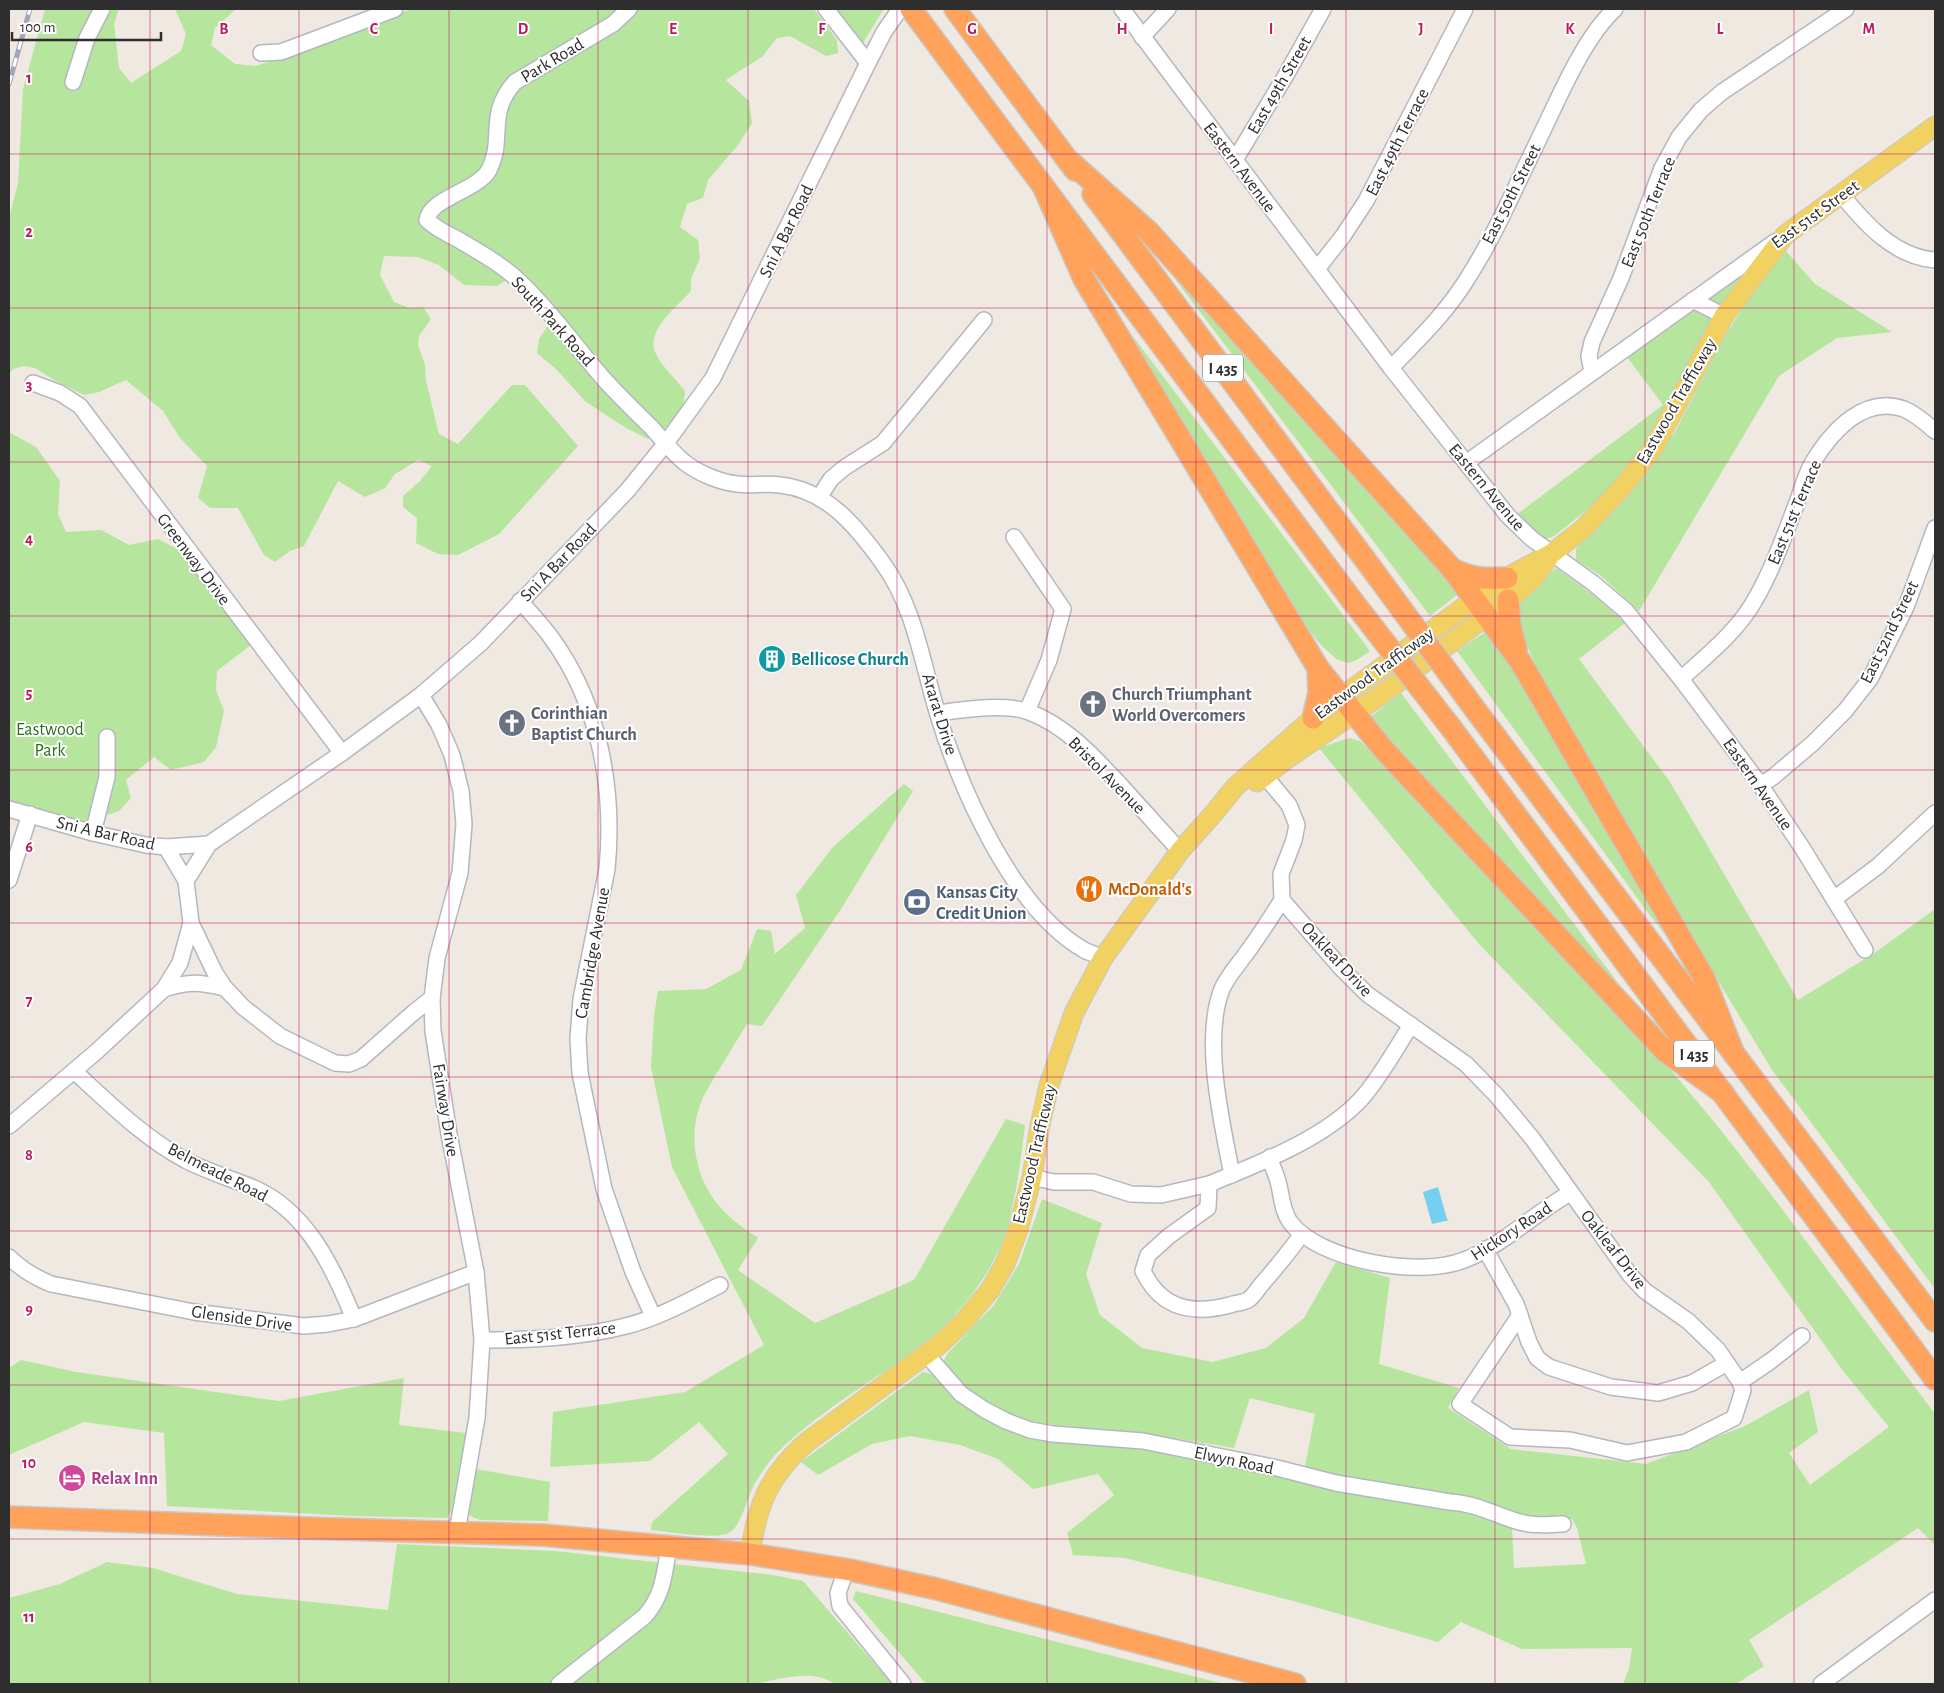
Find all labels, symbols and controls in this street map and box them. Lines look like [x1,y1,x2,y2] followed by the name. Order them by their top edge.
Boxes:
[12,10,161,42] scale bar
[20,20,55,35] text: 100 m
[219,21,229,37] text: B
[370,21,379,37] text: C
[518,21,529,37] text: D
[669,21,677,37] text: E
[818,21,826,37] text: F
[967,21,977,37] text: G
[1116,21,1128,37] text: H
[1269,21,1273,37] text: I
[1418,21,1424,37] text: J
[1565,21,1575,37] text: K
[1717,21,1724,37] text: L
[1863,21,1875,37] text: M
[1245,33,1315,137] street label: East 49th Street
[518,35,587,87] street label: Park Road
[26,70,32,86] text: 1
[1363,86,1433,199] street label: East 49th Terrace
[1200,119,1279,216] street label: Eastern Avenue
[1479,141,1545,247] street label: East 50th Street
[1618,154,1679,270] street label: East 50th Terrace
[1768,177,1863,252] street label: East 51st Street
[757,182,817,281] street label: Sni A Bar Road
[25,224,33,240] text: 2
[507,273,597,370] street label: South Park Road
[1633,335,1720,468] street label: Eastwood Trafficway
[1203,354,1243,382] road number: I 435
[26,377,33,393] text: 3
[1445,441,1528,535] street label: Eastern Avenue
[1765,457,1825,567] street label: East 51st Terrace
[153,510,233,609] street label: Greenway Drive
[517,520,600,605] street label: Sni A Bar Road
[25,531,33,547] text: 4
[1857,578,1923,687] street label: East 52nd Street
[1312,625,1438,723] street label: Eastwood Trafficway
[757,644,787,674] building icon: Bellicose Church
[791,651,909,669] place label: Bellicose Church
[918,671,960,757] street label: Ararat Drive
[26,685,33,701] text: 5
[1112,686,1252,725] place label: Church Triumphant World Overcomers
[1078,689,1108,719] church icon: Church Triumphant World Overcomers
[531,705,637,744] place label: Corinthian Baptist Church
[497,708,527,738] church icon: Corinthian Baptist Church
[16,721,84,760] park label: Eastwood Park
[1064,734,1148,818] street label: Bristol Avenue
[1719,735,1795,834] street label: Eastern Avenue
[55,814,157,854] street label: Sni A Bar Road
[25,839,33,855] text: 6
[1074,874,1104,904] restaurant icon: McDonald's
[1108,881,1192,899] place label: McDonald's
[936,884,1026,923] place label: Kansas City Credit Union
[573,886,613,1020] street label: Cambridge Avenue
[902,887,932,917] bank icon: Kansas City Credit Union
[1297,919,1375,1000] street label: Oakleaf Drive
[26,993,33,1009] text: 7
[1674,1040,1714,1068] road number: I 435
[429,1062,461,1158] street label: Fairway Drive
[1010,1083,1060,1226] street label: Eastwood Trafficway
[165,1140,270,1206] street label: Belmeade Road
[25,1147,33,1163] text: 8
[1468,1199,1555,1265] street label: Hickory Road
[1577,1207,1649,1292] street label: Oakleaf Drive
[25,1301,33,1317] text: 9
[190,1303,293,1335] street label: Glenside Drive
[503,1319,617,1349] street label: East 51st Terrace
[1192,1444,1275,1478] street label: Elwyn Road
[22,1455,36,1471] text: 10
[57,1463,87,1493] hotel icon: Relax Inn
[91,1470,158,1488] place label: Relax Inn
[23,1609,35,1625] text: 11

